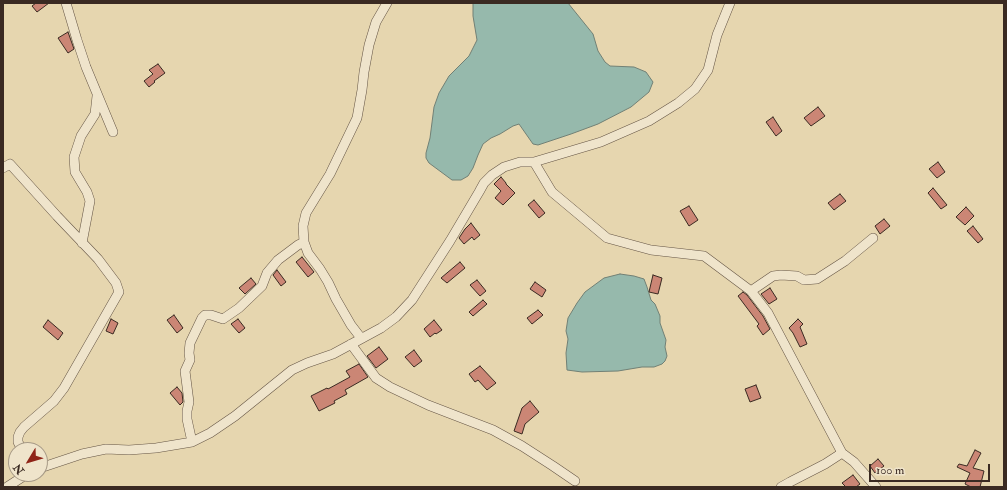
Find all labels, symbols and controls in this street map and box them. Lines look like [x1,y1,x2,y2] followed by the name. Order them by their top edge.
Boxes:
[8,442,48,482] north arrow
[871,456,992,482] scale bar
[11,461,27,477] text: N
[876,463,904,478] text: 100 m

